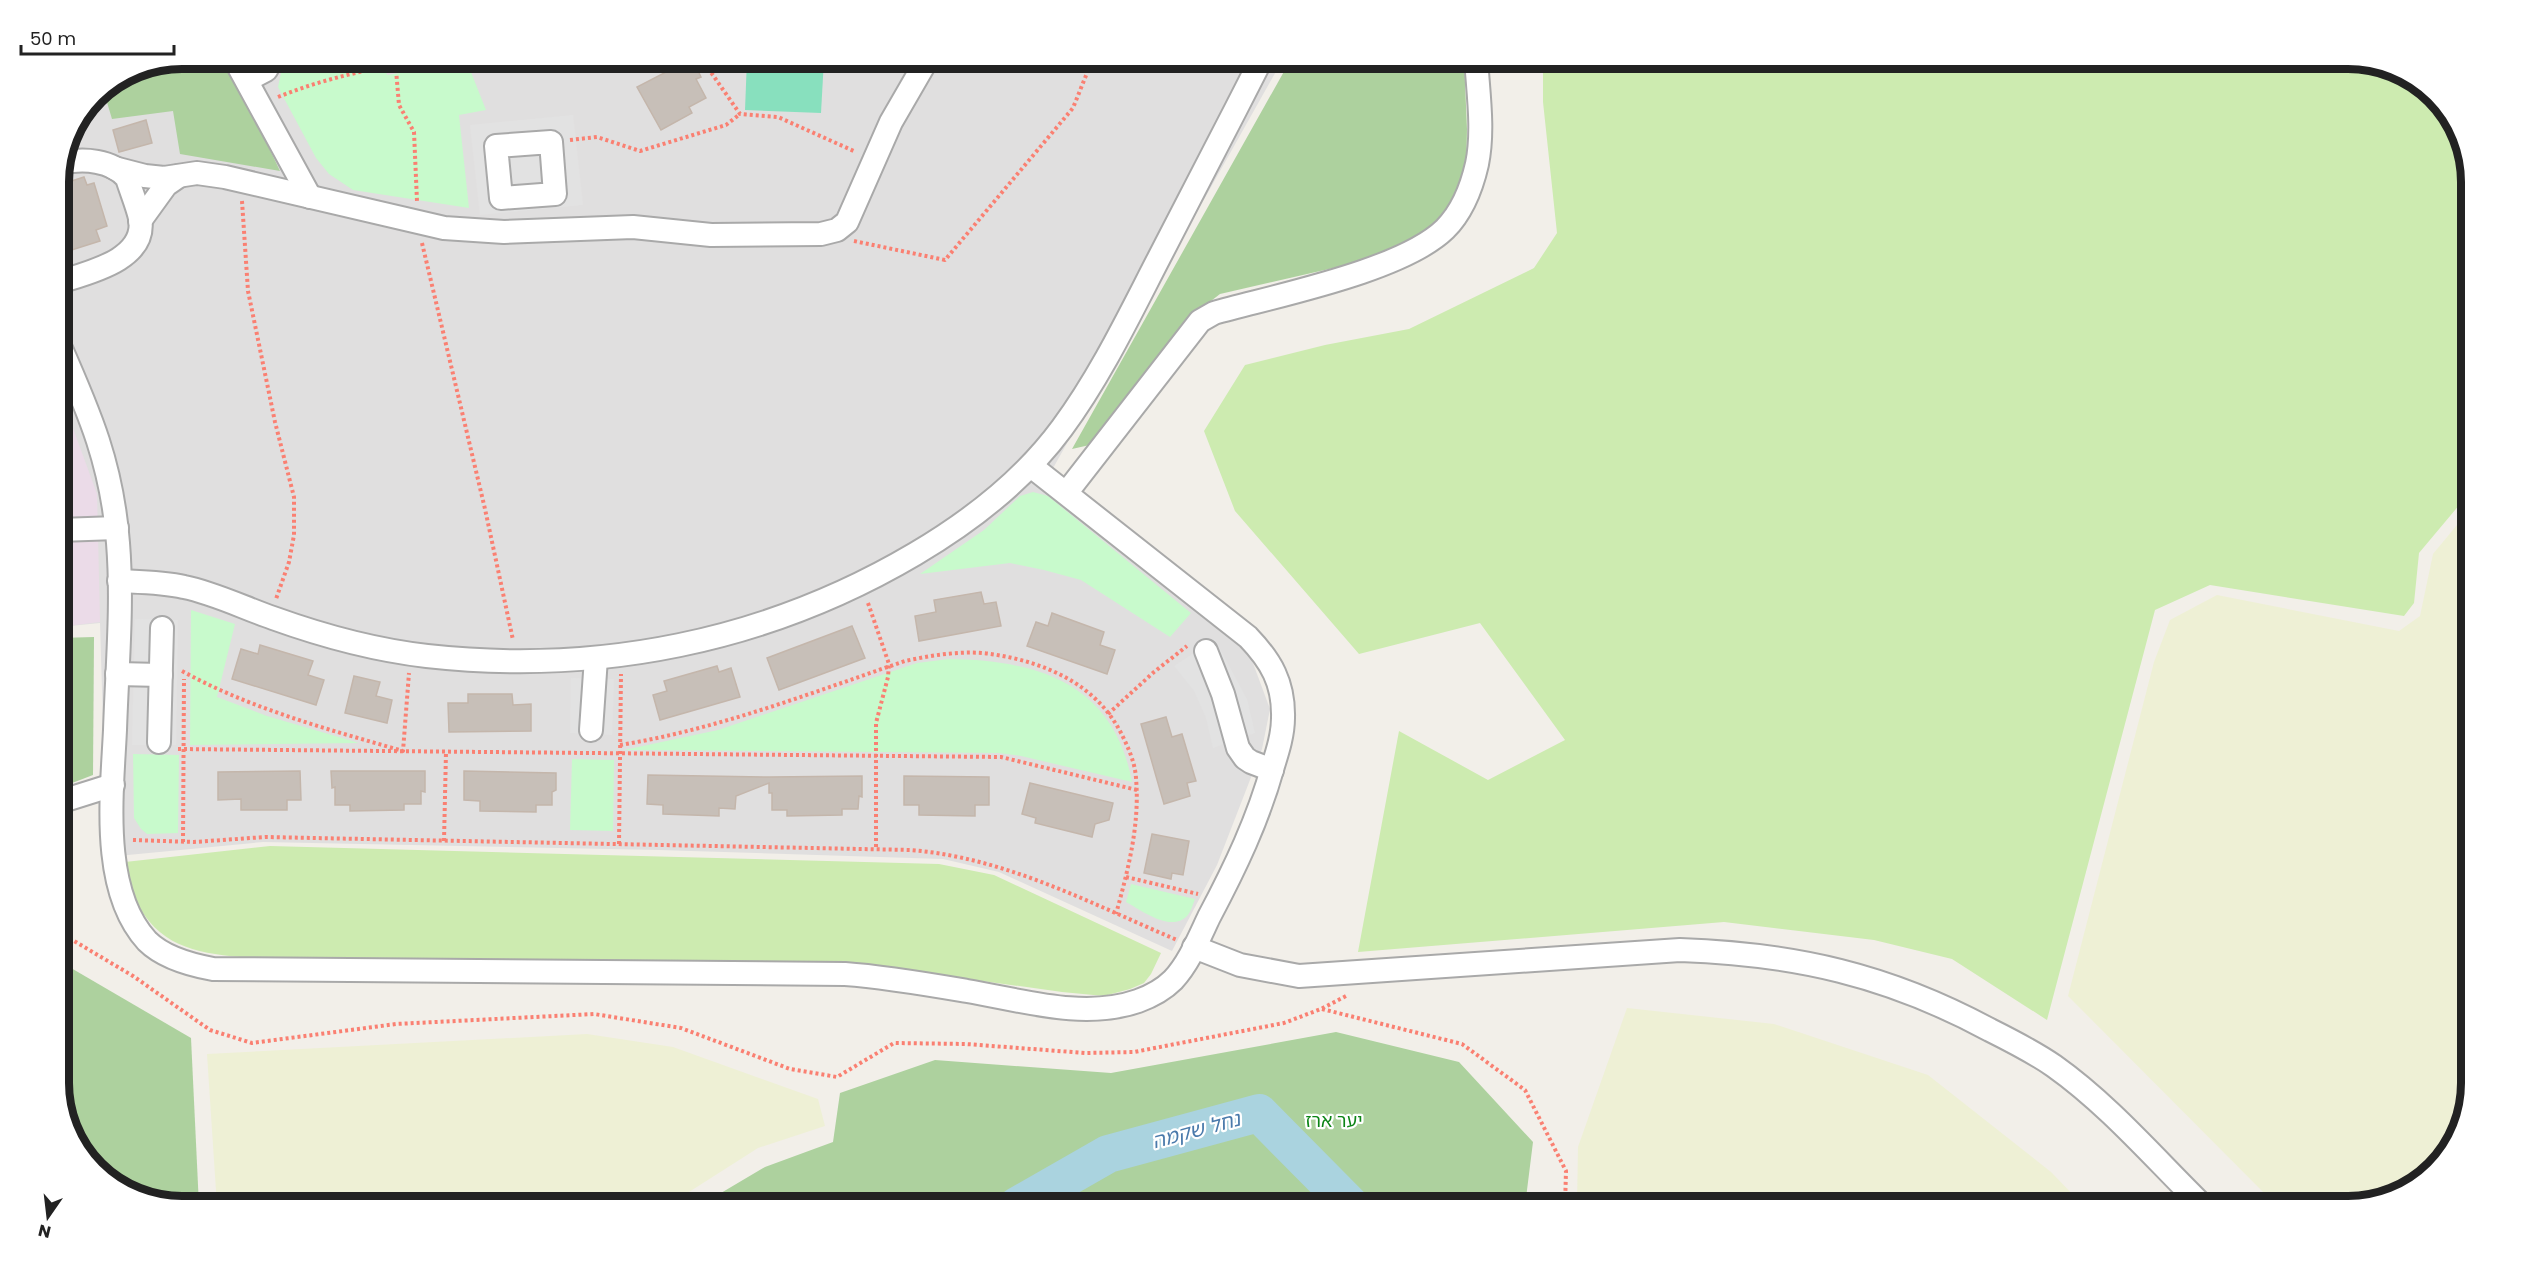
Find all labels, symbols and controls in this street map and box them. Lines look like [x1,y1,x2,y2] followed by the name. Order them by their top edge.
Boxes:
[21,18,174,56] scale bar
[30,26,76,51] text: 50 m
[1149,1104,1245,1155] water label: נחל שקמה
[1306,1108,1362,1133] park label: יער ארז
[18,1187,78,1247] north arrow
[36,1218,53,1244] text: N

